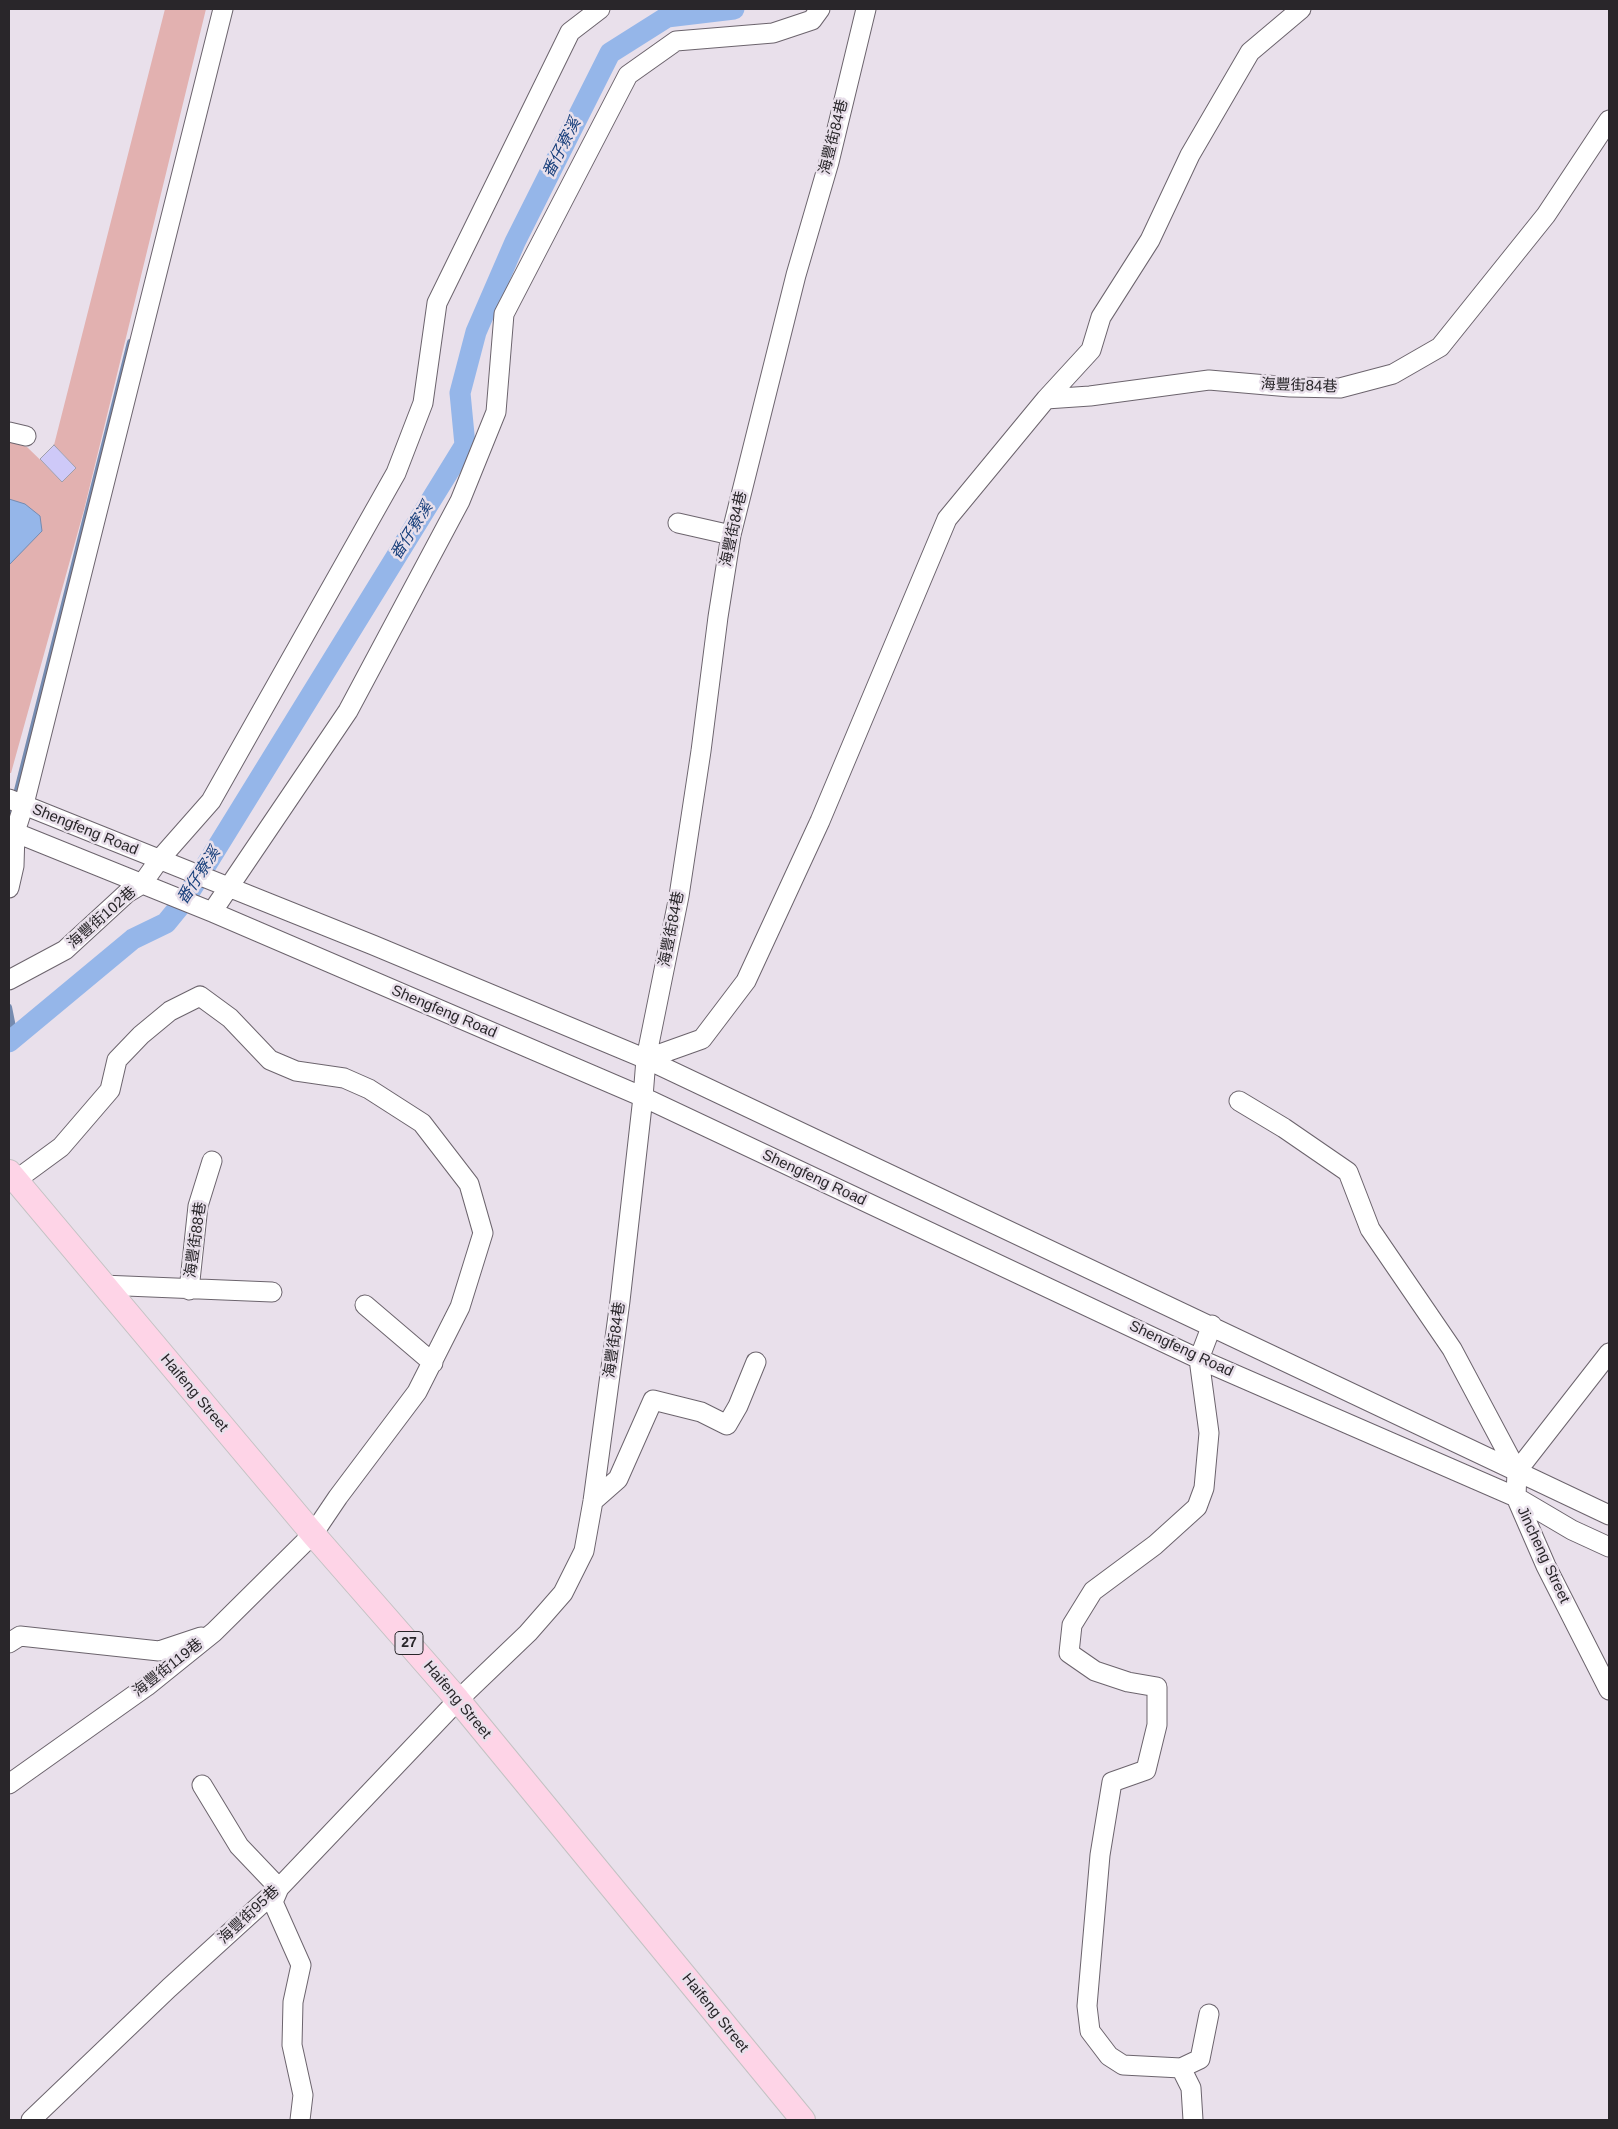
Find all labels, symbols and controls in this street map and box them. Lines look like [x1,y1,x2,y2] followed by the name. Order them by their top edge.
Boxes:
[816,98,852,176] street label: 海豐街84巷
[539,115,585,181] water label: 番仔寮溪
[1260,376,1338,396] street label: 海豐街84巷
[717,490,751,568] street label: 海豐街84巷
[387,499,437,563] water label: 番仔寮溪
[29,801,141,859] street label: Shengfeng Road
[174,844,224,908] water label: 番仔寮溪
[64,883,140,953] street label: 海豐街102巷
[656,890,688,968] street label: 海豐街84巷
[389,982,499,1042] street label: Shengfeng Road
[759,1146,869,1210] street label: Shengfeng Road
[182,1201,210,1279] street label: 海豐街88巷
[601,1301,629,1379] street label: 海豐街84巷
[1126,1317,1236,1381] street label: Shengfeng Road
[156,1350,232,1436] street label: Haifeng Street
[1513,1504,1573,1606] street label: Jincheng Street
[395,1632,423,1655] road number: 27
[129,1635,207,1701] street label: 海豐街119巷
[419,1657,495,1743] street label: Haifeng Street
[215,1882,283,1948] street label: 海豐街95巷
[678,1970,752,2056] street label: Haifeng Street

